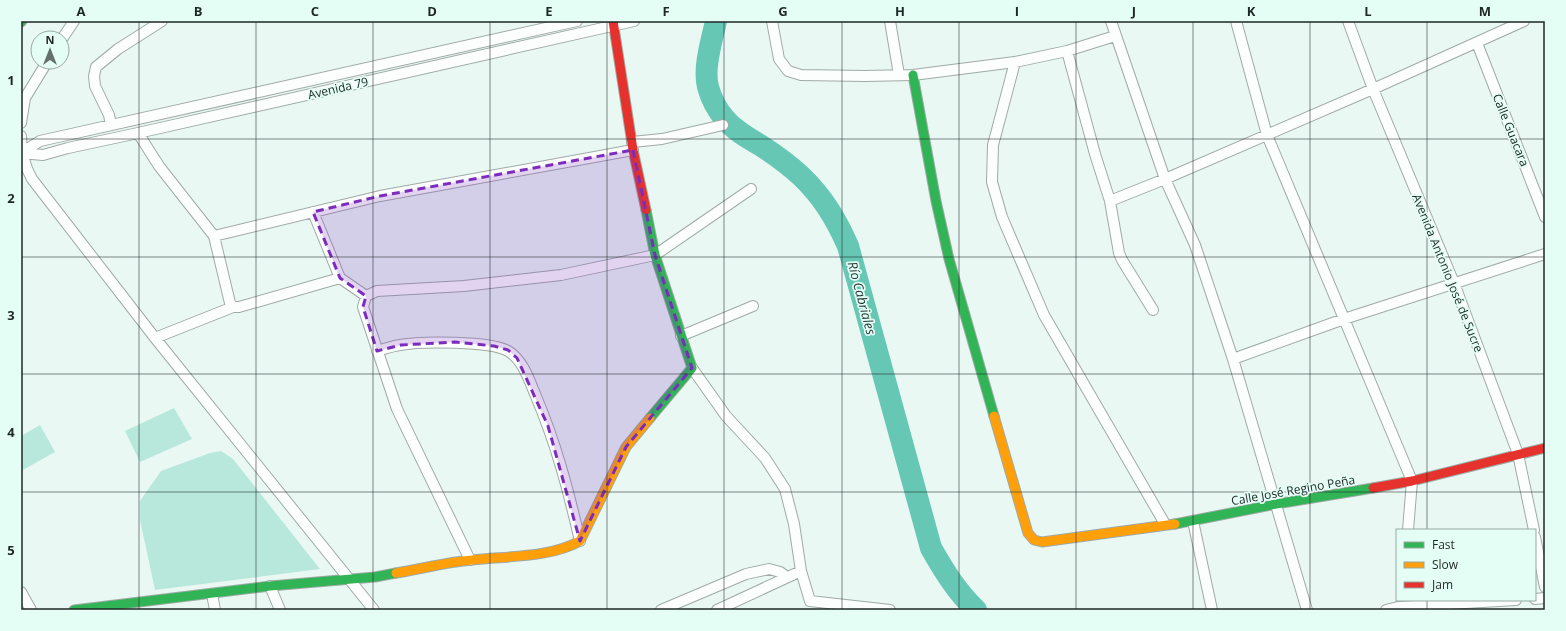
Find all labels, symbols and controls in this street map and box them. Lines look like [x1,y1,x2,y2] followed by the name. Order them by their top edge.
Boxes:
[77,2,86,20] text: A
[194,2,203,20] text: B
[311,2,319,20] text: C
[427,2,437,20] text: D
[545,2,553,20] text: E
[662,2,670,20] text: F
[778,2,788,20] text: G
[895,2,905,20] text: H
[1015,2,1019,20] text: I
[1131,2,1136,20] text: J
[1247,2,1256,20] text: K
[1364,2,1372,20] text: L
[1479,2,1491,20] text: M
[30,30,70,70] north arrow
[46,32,54,47] text: N
[7,71,15,89] text: 1
[306,73,370,103] street label: Avenida 79
[1489,91,1533,169] street label: Calle Guacara
[7,189,15,207] text: 2
[1408,191,1488,355] street label: Avenida Antonio José de Sucre
[844,259,881,337] water label: Río Cabriales
[7,306,15,324] text: 3
[7,423,15,441] text: 4
[1230,471,1356,509] street label: Calle José Regino Peña
[1396,529,1536,601] legend
[1432,536,1455,553] text: Fast
[7,541,15,559] text: 5
[1432,556,1459,573] text: Slow
[1431,576,1453,593] text: Jam

